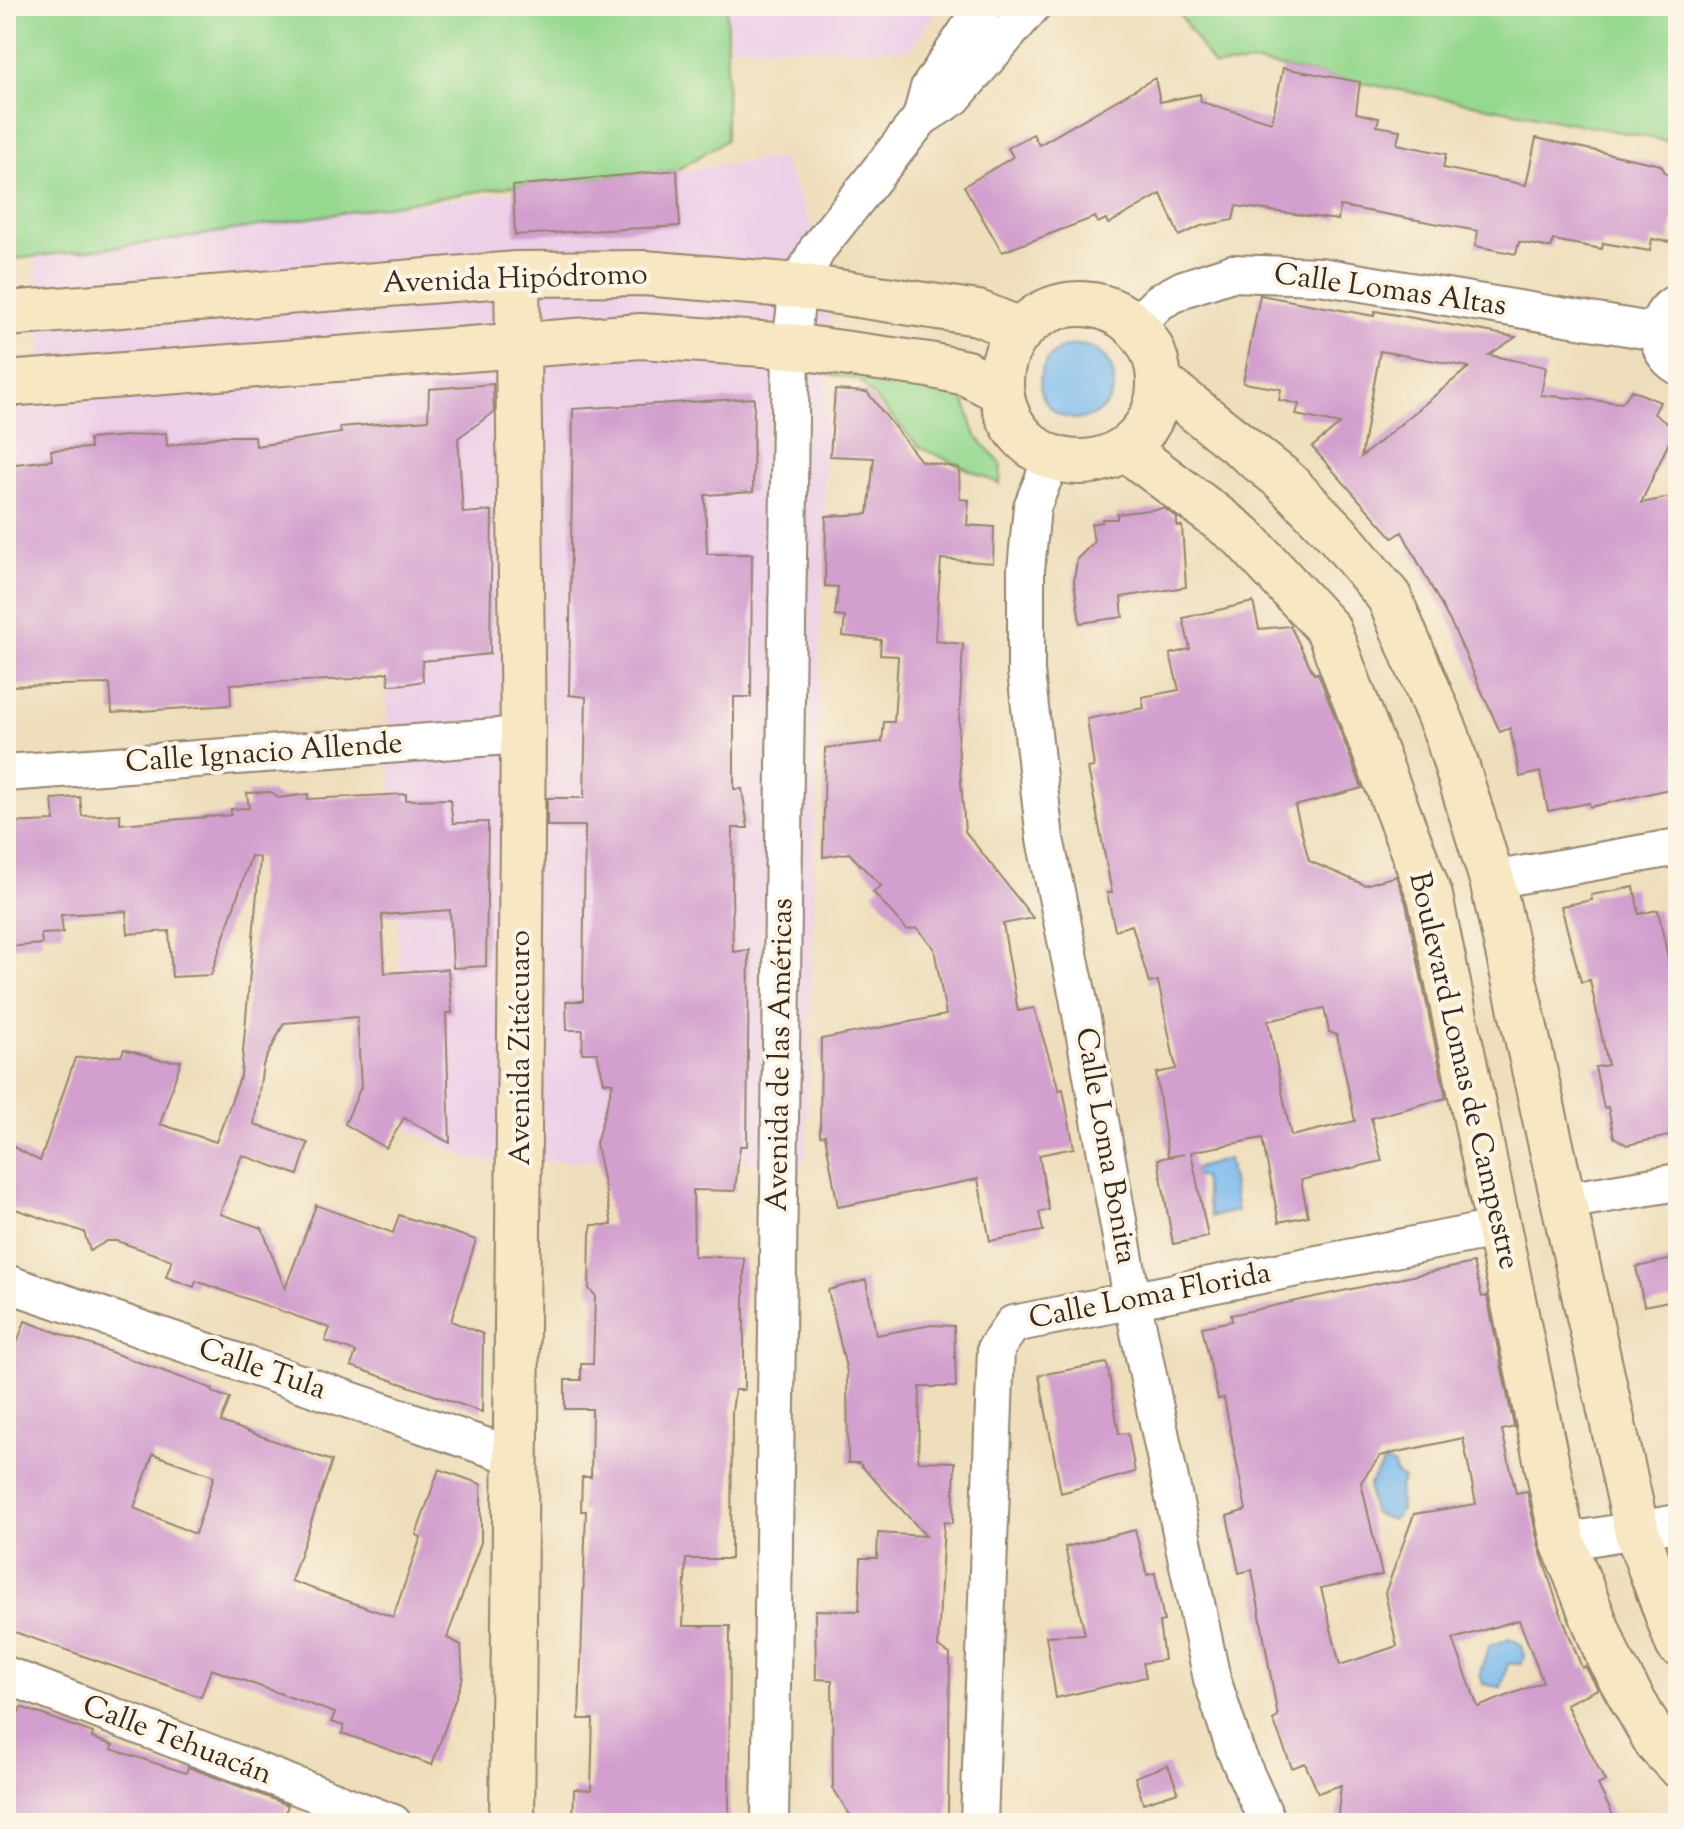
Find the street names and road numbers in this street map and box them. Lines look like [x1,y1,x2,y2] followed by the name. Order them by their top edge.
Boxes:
[1271,253,1509,329] street label: Calle Lomas Altas
[382,254,648,306] street label: Avenida Hipódromo
[124,723,404,785] street label: Calle Ignacio Allende
[1396,868,1530,1274] street label: Boulevard Lomas de Campestre
[757,898,805,1212] street label: Avenida de las Américas
[500,930,543,1166] street label: Avenida Zitácuaro
[1063,1024,1147,1268] street label: Calle Loma Bonita
[1025,1252,1275,1342] street label: Calle Loma Florida
[192,1328,332,1412] street label: Calle Tula
[76,1685,278,1797] street label: Calle Tehuacán

